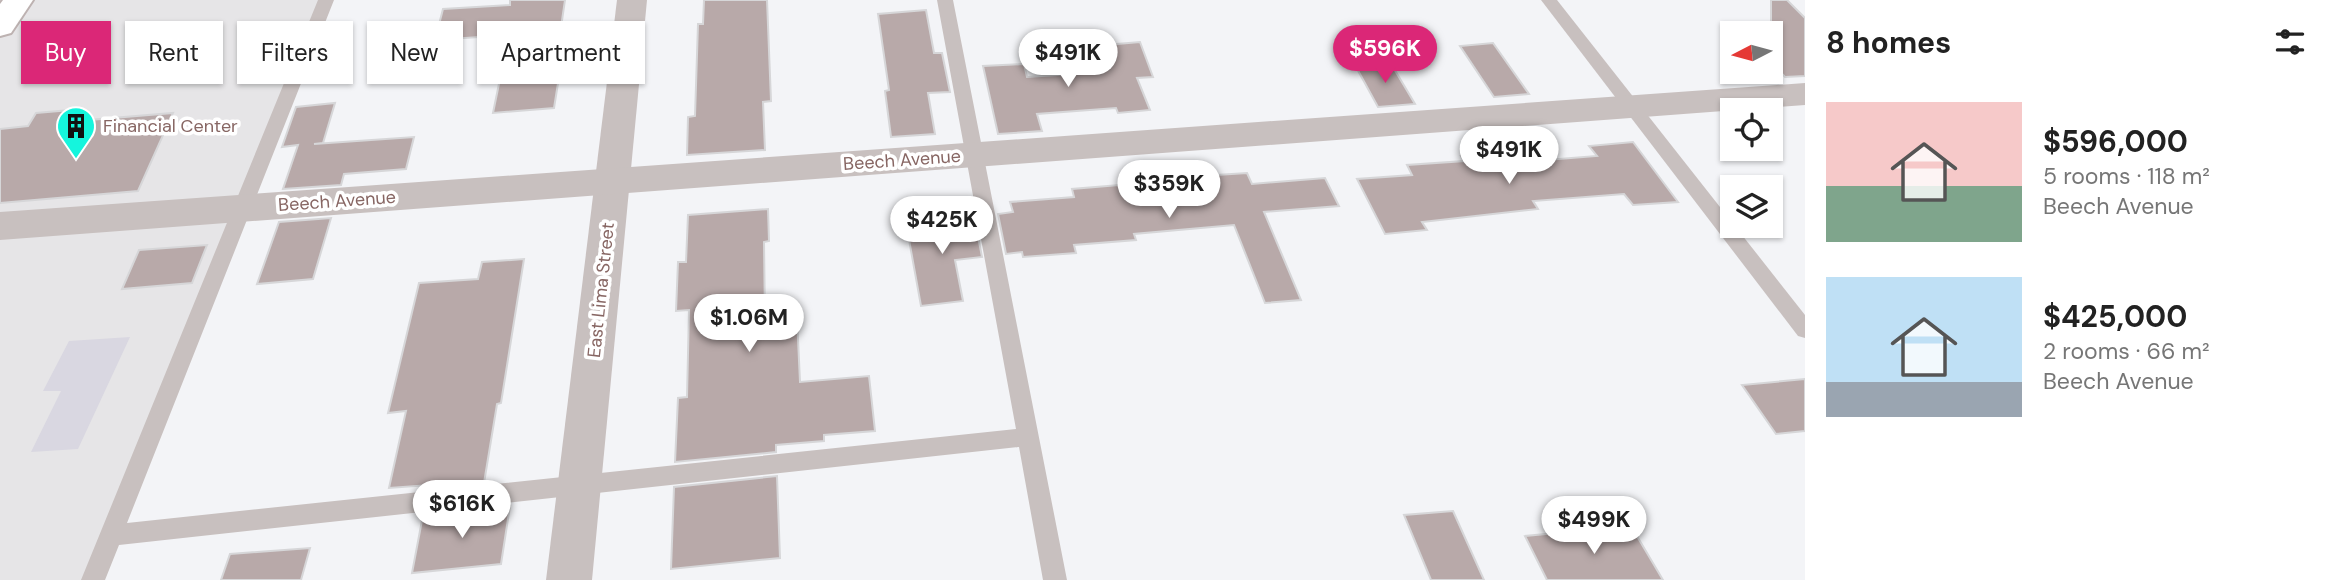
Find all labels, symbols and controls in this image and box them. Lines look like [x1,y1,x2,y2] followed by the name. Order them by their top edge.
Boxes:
[21,21,111,84] chip: Buy
[125,21,223,84] chip: Rent
[237,21,353,84] chip: Filters
[367,21,463,84] chip: New
[477,21,645,84] chip: Apartment
[1720,21,1783,84] north arrow
[1720,21,1783,238] map controls
[1826,23,1951,62] text: 8 homes
[2271,23,2309,61] icon: filters
[1336,25,1434,85] pin: $596K
[1019,29,1117,89] pin: $491K
[1349,33,1421,63] text: $596K
[1035,37,1101,67] text: $491K
[1720,98,1783,161] button: locate
[55,105,97,160] building icon: Financial Center
[103,114,238,138] place label: Financial Center
[2043,122,2188,161] text: $596,000
[1460,127,1558,186] pin: $491K
[1882,130,1966,214] icon: home
[1476,134,1542,164] text: $491K
[842,144,962,176] street label: Beech Avenue
[1120,160,1218,220] pin: $359K
[2043,161,2210,191] text: 5 rooms · 118 m²
[1133,168,1205,198] text: $359K
[1720,175,1783,238] button: layers
[277,185,397,217] street label: Beech Avenue
[2043,191,2194,221] text: Beech Avenue
[893,196,991,256] pin: $425K
[906,204,978,234] text: $425K
[582,221,620,359] street label: East Lima Street
[692,294,806,354] pin: $1.06M
[2043,297,2187,336] text: $425,000
[710,302,788,332] text: $1.06M
[1882,305,1966,389] icon: home
[2043,336,2210,366] text: 2 rooms · 66 m²
[2043,366,2194,396] text: Beech Avenue
[413,480,511,540] pin: $616K
[429,488,495,518] text: $616K
[1545,496,1643,556] pin: $499K
[1557,504,1631,534] text: $499K

